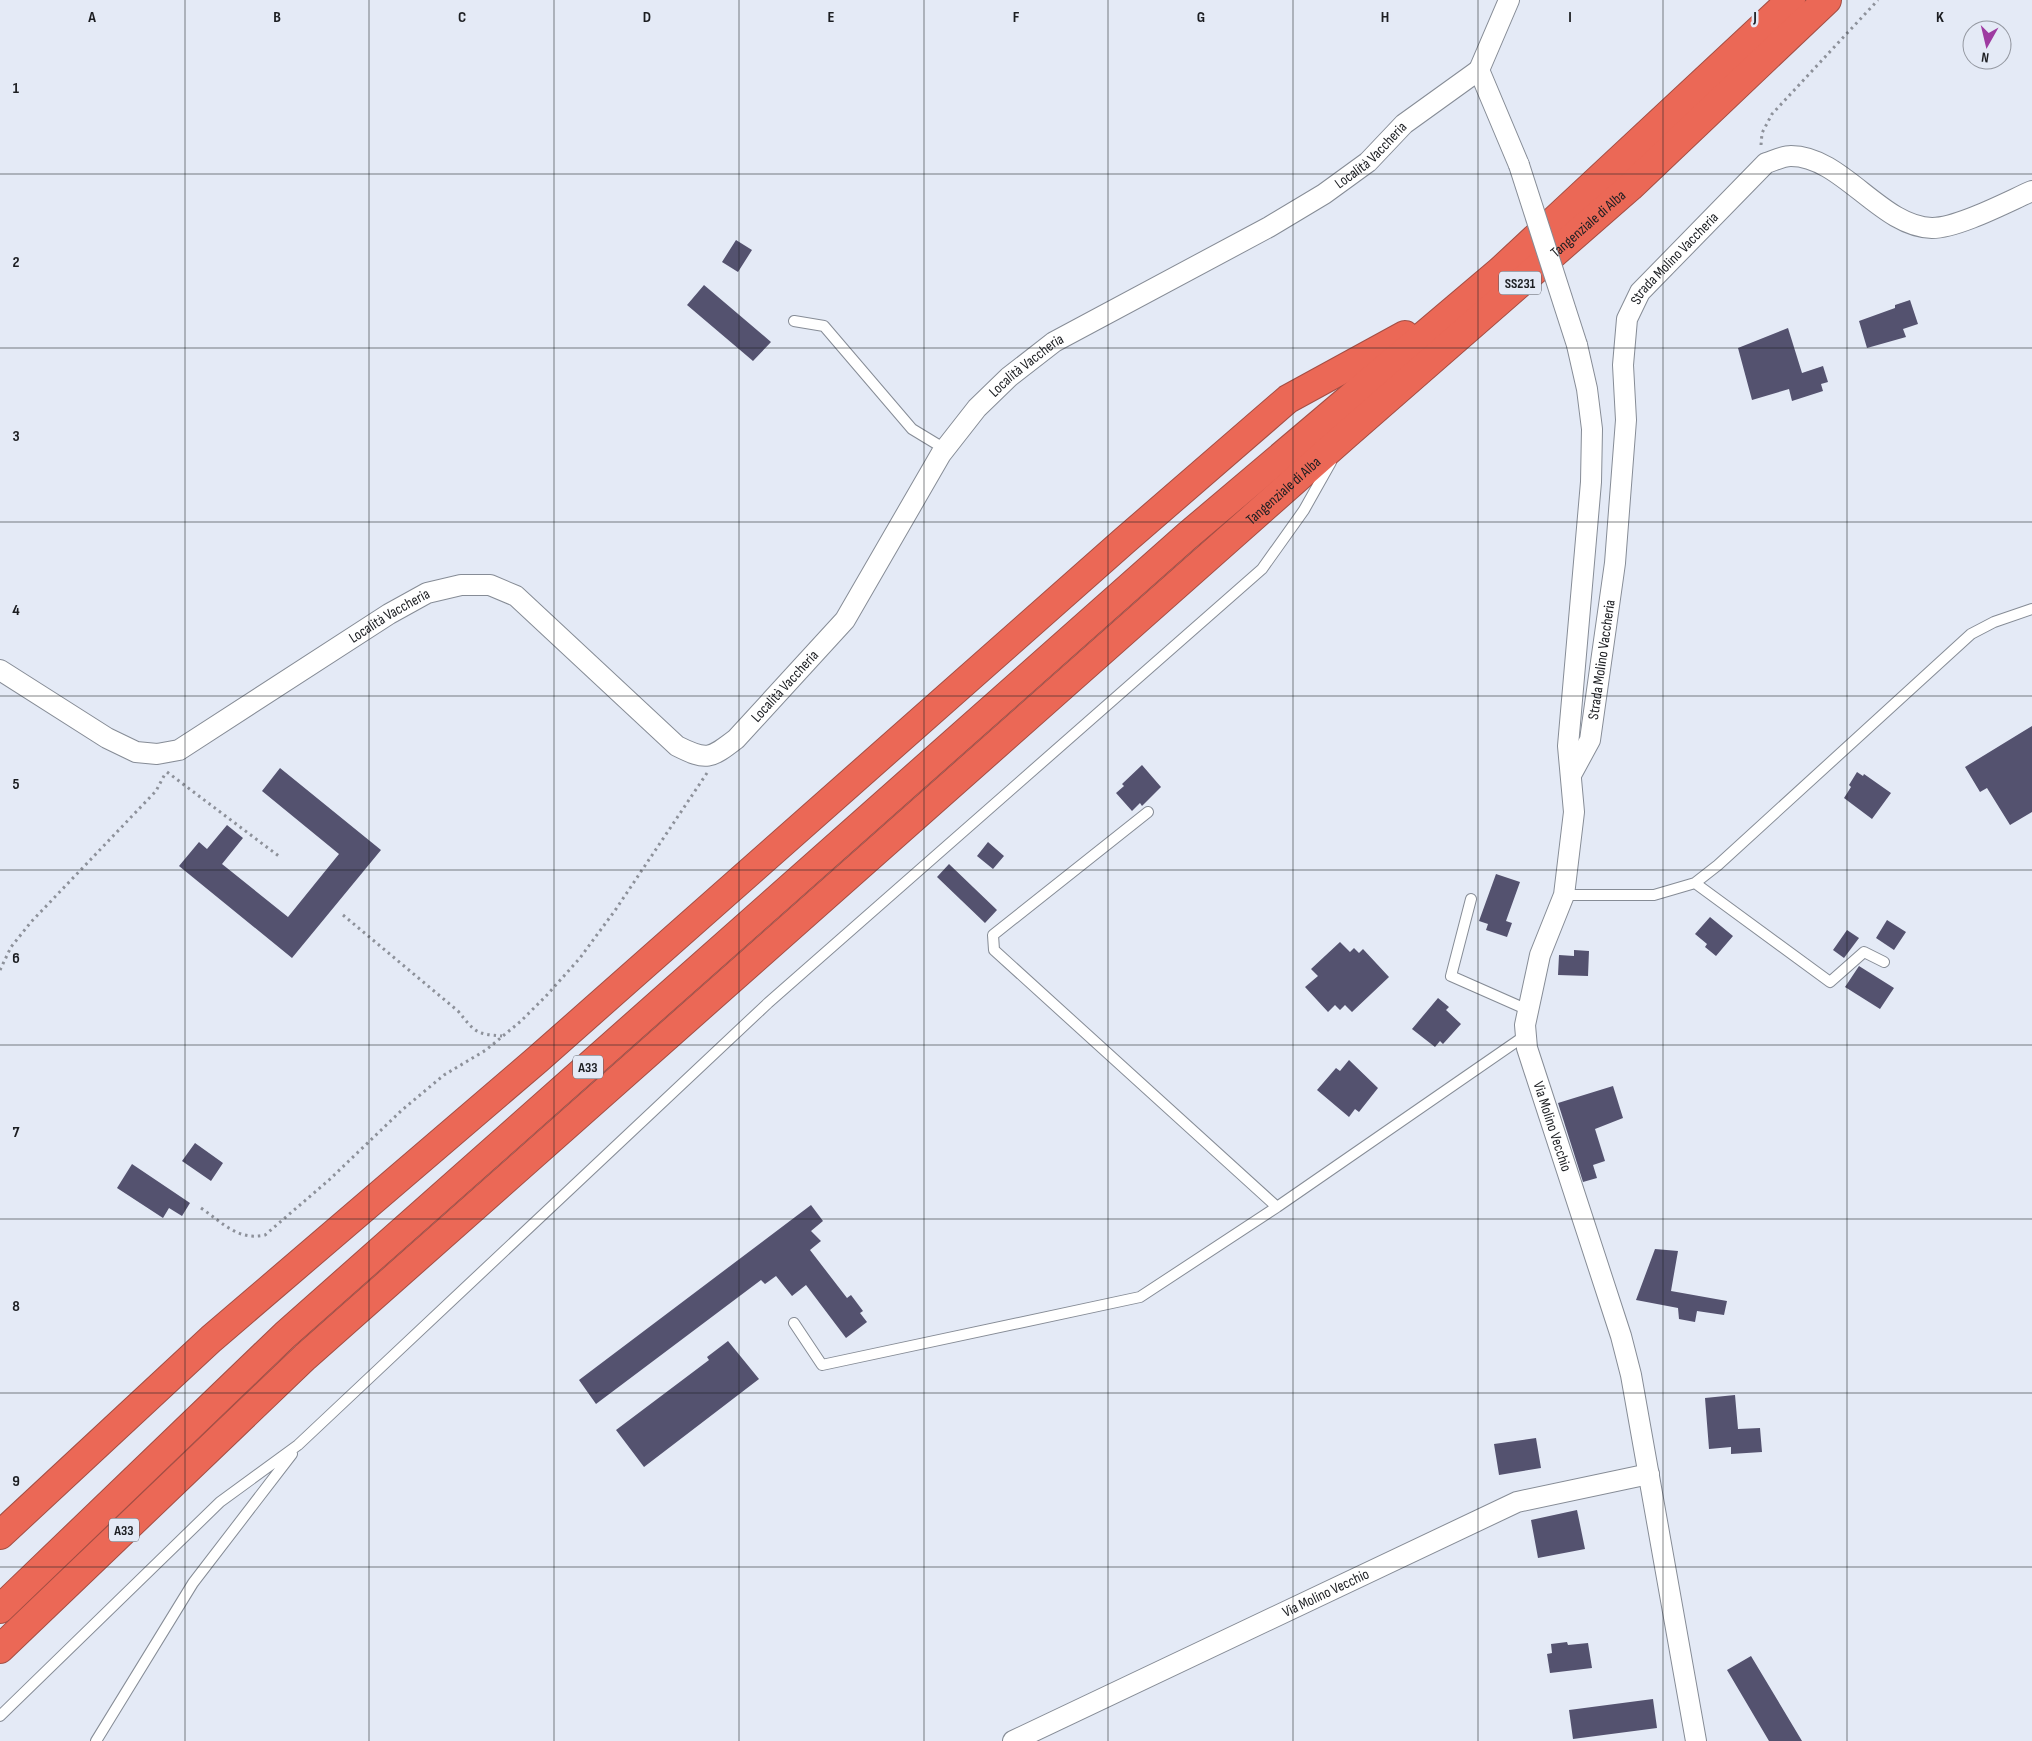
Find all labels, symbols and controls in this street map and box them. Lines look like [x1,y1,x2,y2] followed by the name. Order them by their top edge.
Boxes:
[87,8,96,27] text: A
[273,8,281,27] text: B
[458,8,466,27] text: C
[643,8,651,27] text: D
[828,8,835,27] text: E
[1013,8,1020,27] text: F
[1197,8,1205,27] text: G
[1381,8,1389,27] text: H
[1568,8,1572,27] text: I
[1752,8,1757,27] text: J
[1936,8,1944,27] text: K
[1962,20,2012,70] north arrow
[1980,48,1990,66] text: N
[13,79,20,98] text: 1
[1331,118,1411,193] street label: Località Vaccheria
[1547,186,1630,262] street label: Tangenziale di Alba
[1626,208,1723,308] street label: Strada Molino Vaccheria
[12,253,20,272] text: 2
[1499,272,1541,294] road number: SS231
[985,329,1067,401] street label: Località Vaccheria
[12,427,20,446] text: 3
[1242,453,1325,529] street label: Tangenziale di Alba
[345,584,433,648] street label: Località Vaccheria
[1584,598,1620,721] street label: Strada Molino Vaccheria
[12,601,20,620] text: 4
[747,646,823,726] street label: Località Vaccheria
[12,775,20,794] text: 5
[12,949,20,968] text: 6
[573,1056,603,1078] road number: A33
[1529,1079,1576,1174] street label: Via Molino Vecchio
[13,1123,20,1142] text: 7
[12,1297,20,1316] text: 8
[12,1472,20,1491] text: 9
[109,1518,139,1542] road number: A33
[1279,1565,1372,1622] street label: Via Molino Vecchio

